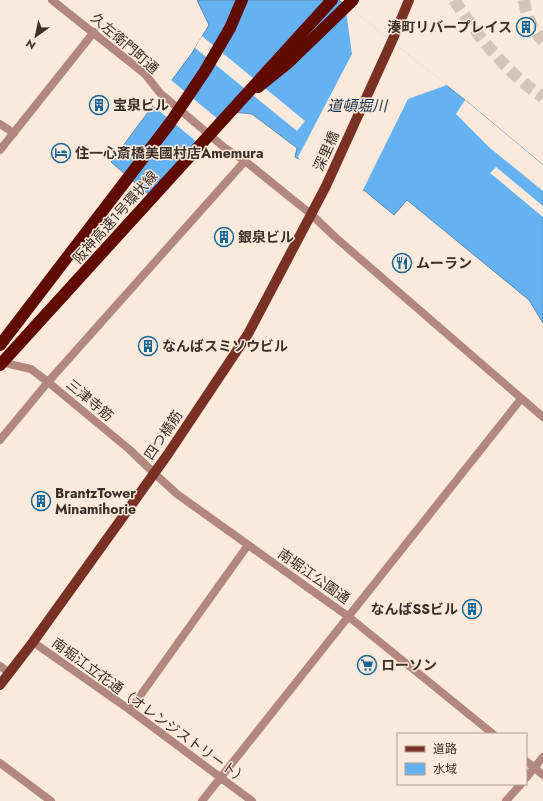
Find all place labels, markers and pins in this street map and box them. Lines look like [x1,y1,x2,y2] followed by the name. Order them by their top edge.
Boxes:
[515,16,537,38] building icon: 湊町リバープレイス
[387,17,512,37] place label: 湊町リバープレイス
[88,94,110,116] building icon: 宝泉ビル
[113,95,169,115] place label: 宝泉ビル
[50,142,72,164] hotel icon: 住一心斎橋美國村店Amemura
[75,143,264,163] place label: 住一心斎橋美國村店Amemura
[213,226,235,248] building icon: 銀泉ビル
[238,227,294,247] place label: 銀泉ビル
[391,252,413,274] restaurant icon: ムーラン
[416,253,472,273] place label: ムーラン
[137,335,159,357] building icon: なんばスミソウビル
[162,336,288,356] place label: なんばスミソウビル
[55,483,136,519] place label: BrantzTower Minamihorie
[30,490,52,512] building icon: BrantzTower Minamihorie
[461,598,483,620] building icon: なんばSSビル
[371,599,458,619] place label: なんばSSビル
[356,654,378,676] supermarket icon: ローソン
[381,655,437,675] place label: ローソン

